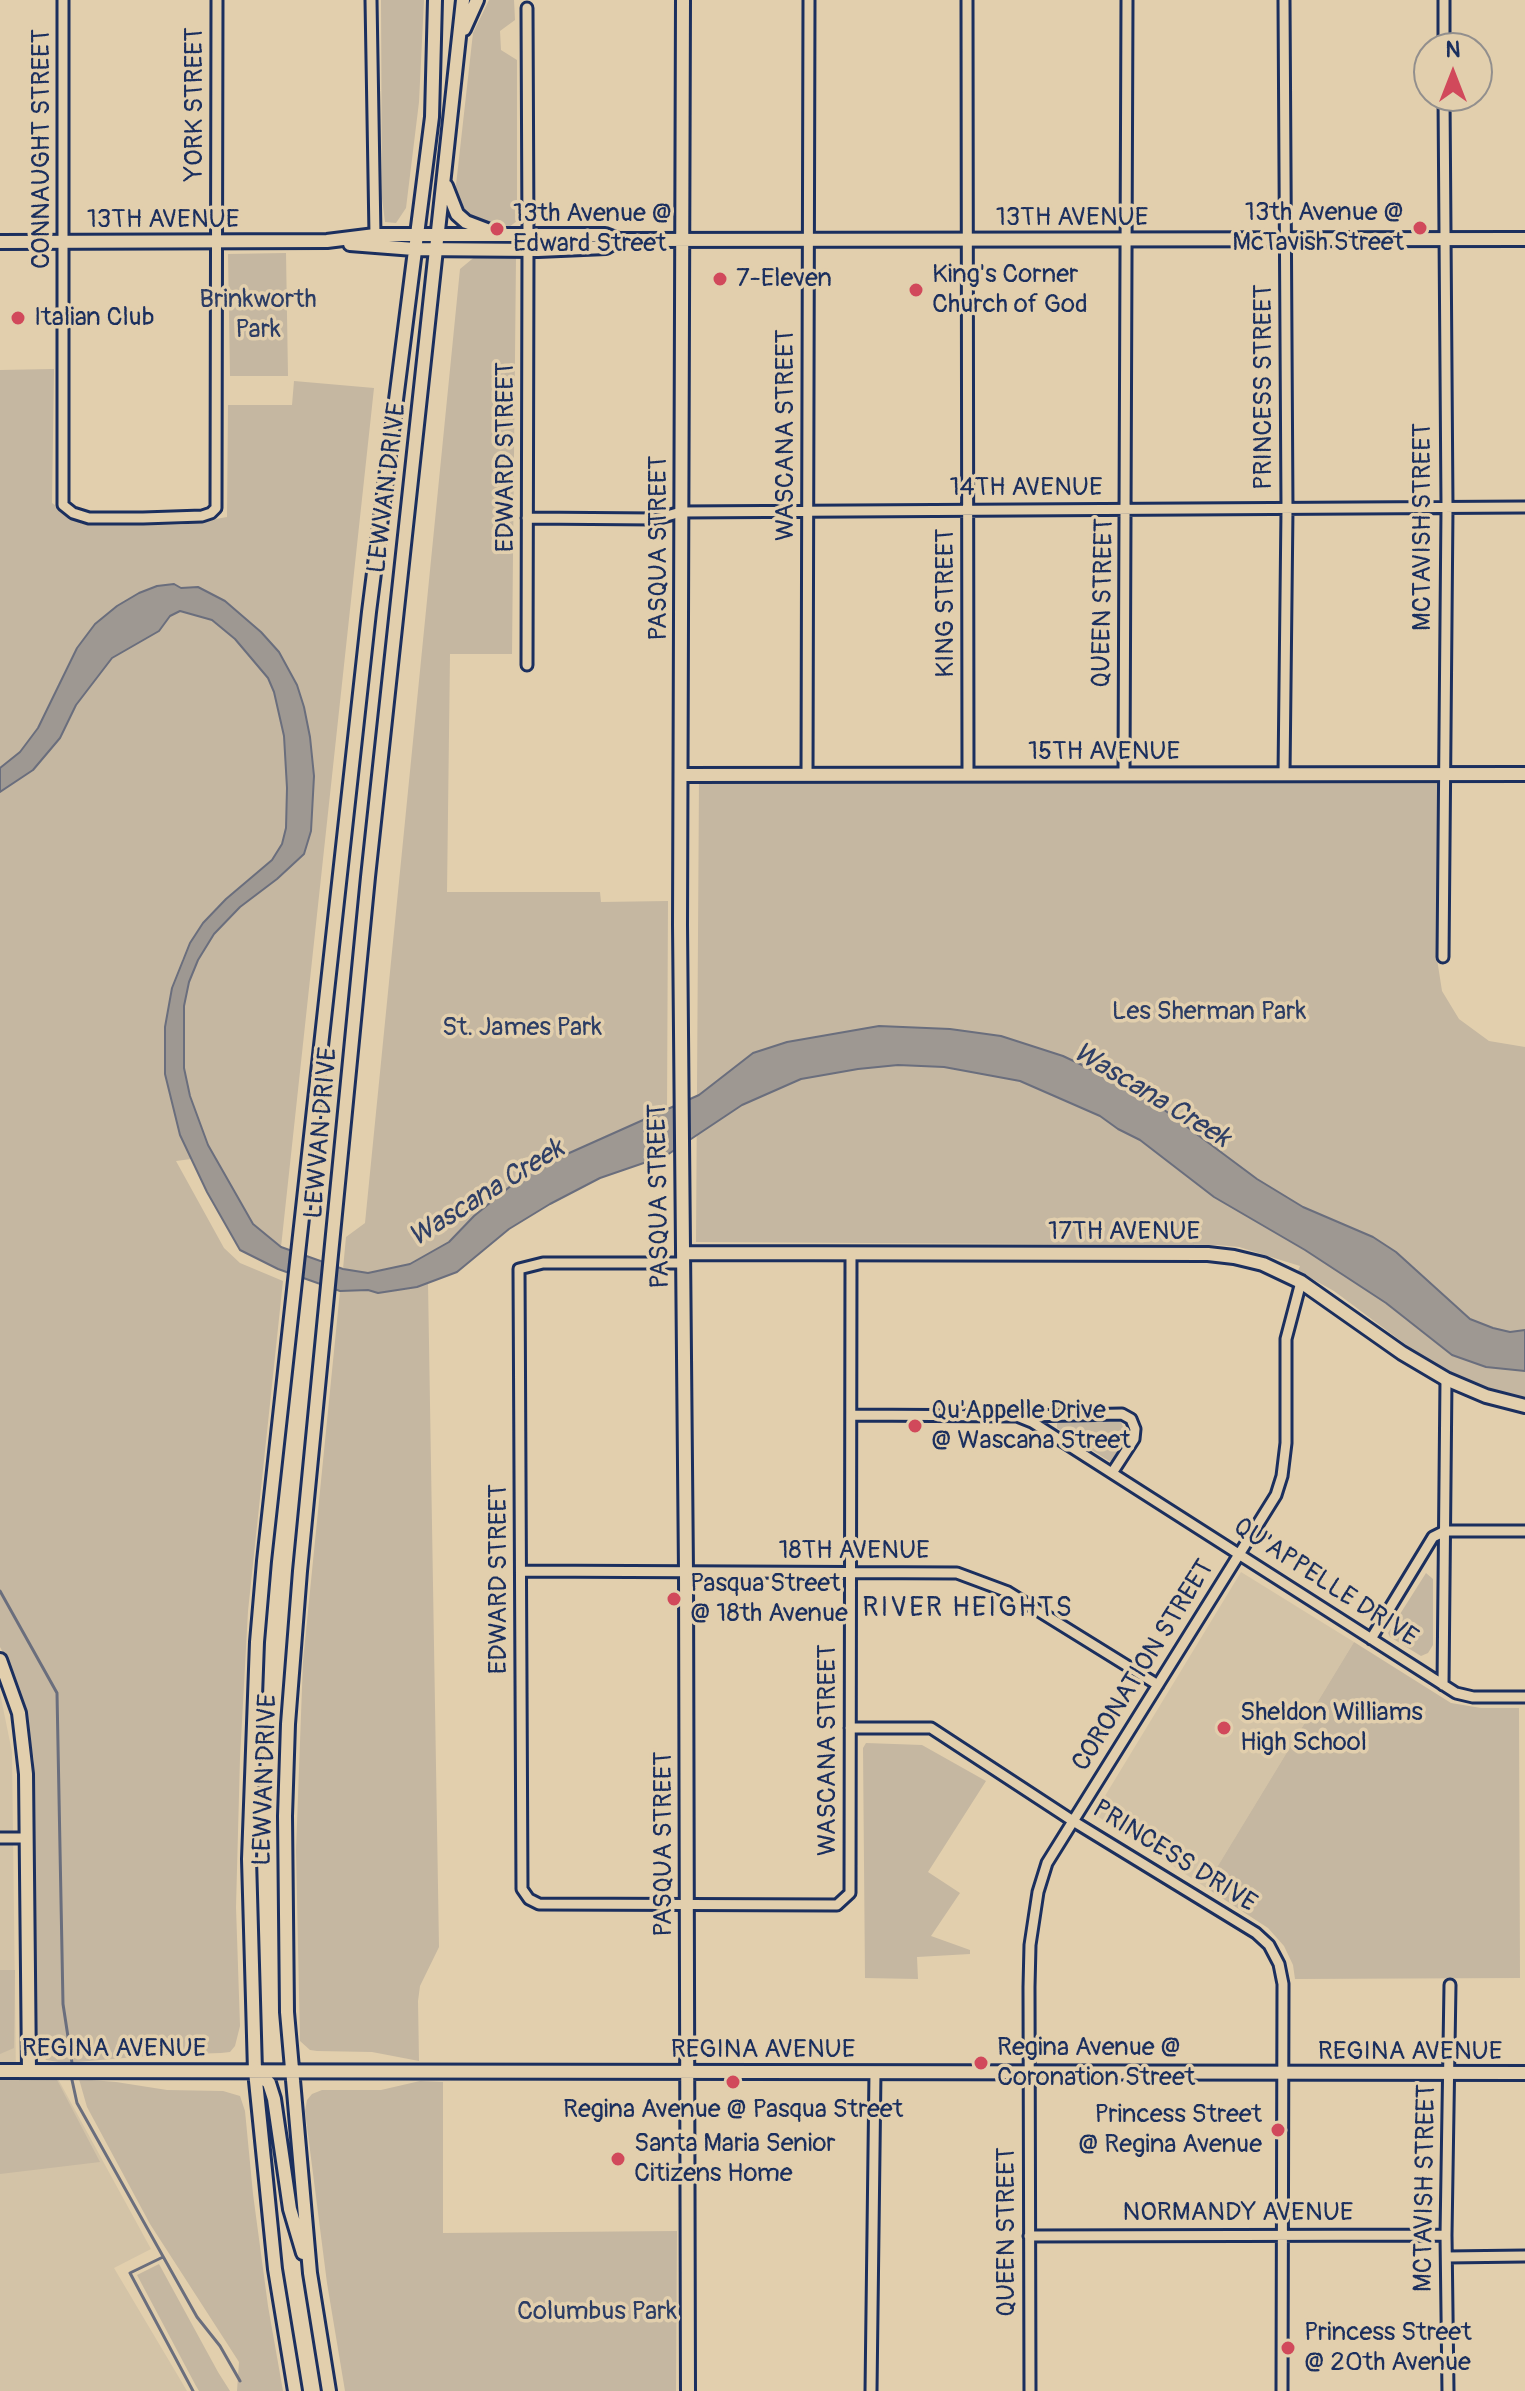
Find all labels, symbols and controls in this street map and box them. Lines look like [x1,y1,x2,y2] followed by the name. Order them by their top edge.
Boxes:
[179,27,211,181] street label: YORK STREET
[26,29,58,269] street label: CONNAUGHT STREET
[1413,32,1493,112] north arrow
[1446,36,1460,64] text: N
[1232,197,1404,258] place label: 13th Avenue @ McTavish Street
[513,198,672,260] place label: 13th Avenue @ Edward Street
[996,202,1148,234] street label: 13TH AVENUE
[87,204,239,236] street label: 13TH AVENUE
[1411,219,1429,237] marker: 13th Avenue @ McTavish Street
[488,220,506,238] marker: 13th Avenue @ Edward Street
[932,259,1088,320] place label: King's Corner Church of God
[736,263,832,295] place label: 7-Eleven
[711,270,729,288] marker: 7-Eleven
[907,281,925,299] marker: King's Corner Church of God
[199,284,317,346] park label: Brinkworth Park
[1248,284,1280,490] street label: PRINCESS STREET
[34,302,154,334] place label: Italian Club
[9,309,27,327] marker: Italian Club
[770,329,802,541] street label: WASCANA STREET
[490,362,522,552] street label: EDWARD STREET
[362,401,414,575] street label: LEWVAN DRIVE
[1407,423,1439,631] street label: MCTAVISH STREET
[643,455,675,641] street label: PASQUA STREET
[949,472,1103,504] street label: 14TH AVENUE
[1087,518,1121,688] street label: QUEEN STREET
[930,528,962,678] street label: KING STREET
[1028,736,1180,768] street label: 15TH AVENUE
[1112,996,1306,1028] park label: Les Sherman Park
[442,1012,602,1044] park label: St. James Park
[1067,1036,1235,1156] water label: Wascana Creek
[299,1046,345,1220] street label: LEWVAN DRIVE
[643,1103,677,1289] street label: PASQUA STREET
[403,1133,571,1255] water label: Wascana Creek
[1048,1216,1200,1248] street label: 17TH AVENUE
[931,1395,1131,1456] place label: Qu'Appelle Drive @ Wascana Street
[906,1417,924,1435] marker: Qu'Appelle Drive @ Wascana Street
[483,1484,515,1674] street label: EDWARD STREET
[1227,1512,1423,1654] street label: QU'APPELLE DRIVE
[778,1535,930,1567] street label: 18TH AVENUE
[1066,1555,1222,1777] street label: CORONATION STREET
[690,1568,848,1630] place label: Pasqua Street @ 18th Avenue
[665,1590,683,1608] marker: Pasqua Street @ 18th Avenue
[862,1592,1074,1626] district label: RIVER HEIGHTS
[812,1644,844,1856] street label: WASCANA STREET
[247,1694,285,1866] street label: LEWVAN DRIVE
[1240,1697,1423,1758] place label: Sheldon Williams High School
[1215,1719,1233,1737] marker: Sheldon Williams High School
[648,1751,680,1937] street label: PASQUA STREET
[1086,1794,1262,1920] street label: PRINCESS DRIVE
[997,2032,1195,2094] place label: Regina Avenue @ Coronation Street
[22,2033,206,2065] street label: REGINA AVENUE
[671,2034,855,2066] street label: REGINA AVENUE
[1318,2036,1502,2068] street label: REGINA AVENUE
[972,2054,990,2072] marker: Regina Avenue @ Coronation Street
[724,2073,742,2091] marker: Regina Avenue @ Pasqua Street
[1409,2084,1443,2292] street label: MCTAVISH STREET
[563,2094,903,2126] place label: Regina Avenue @ Pasqua Street
[1078,2099,1262,2160] place label: Princess Street @ Regina Avenue
[1269,2121,1287,2139] marker: Princess Street @ Regina Avenue
[634,2128,836,2190] place label: Santa Maria Senior Citizens Home
[991,2147,1023,2317] street label: QUEEN STREET
[609,2150,627,2168] marker: Santa Maria Senior Citizens Home
[1123,2197,1353,2229] street label: NORMANDY AVENUE
[517,2296,677,2328] park label: Columbus Park
[1304,2317,1472,2378] place label: Princess Street @ 20th Avenue
[1279,2339,1297,2357] marker: Princess Street @ 20th Avenue

